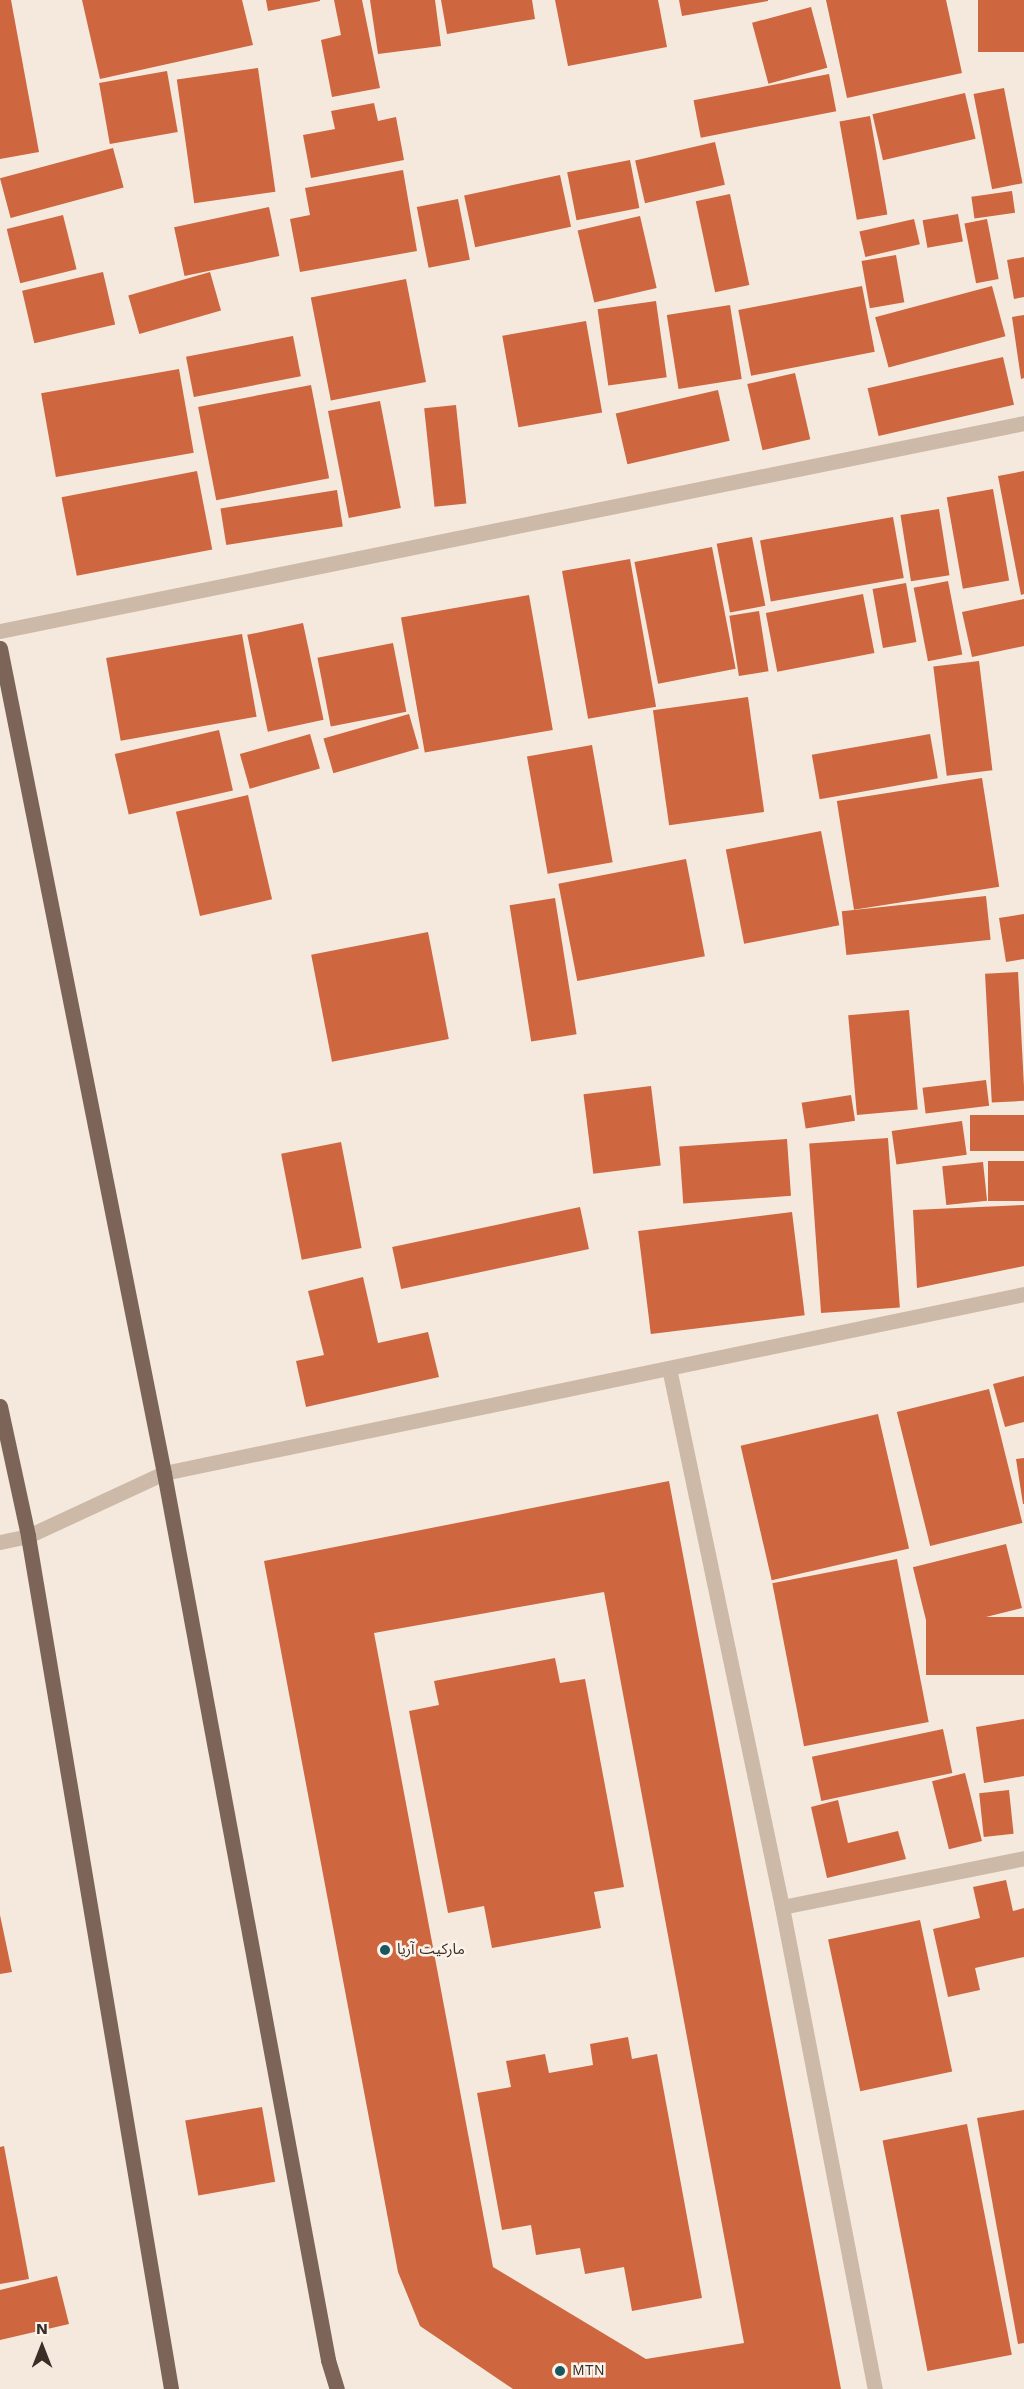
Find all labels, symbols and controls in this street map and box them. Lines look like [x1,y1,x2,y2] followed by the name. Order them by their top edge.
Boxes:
[397,1941,465,1959] place label: مارکیت آریا
[378,1943,392,1957] marker: مارکیت آریا
[12,2317,72,2377] north arrow
[36,2319,48,2338] text: N
[572,2362,605,2380] place label: MTN
[553,2364,567,2378] marker: MTN

